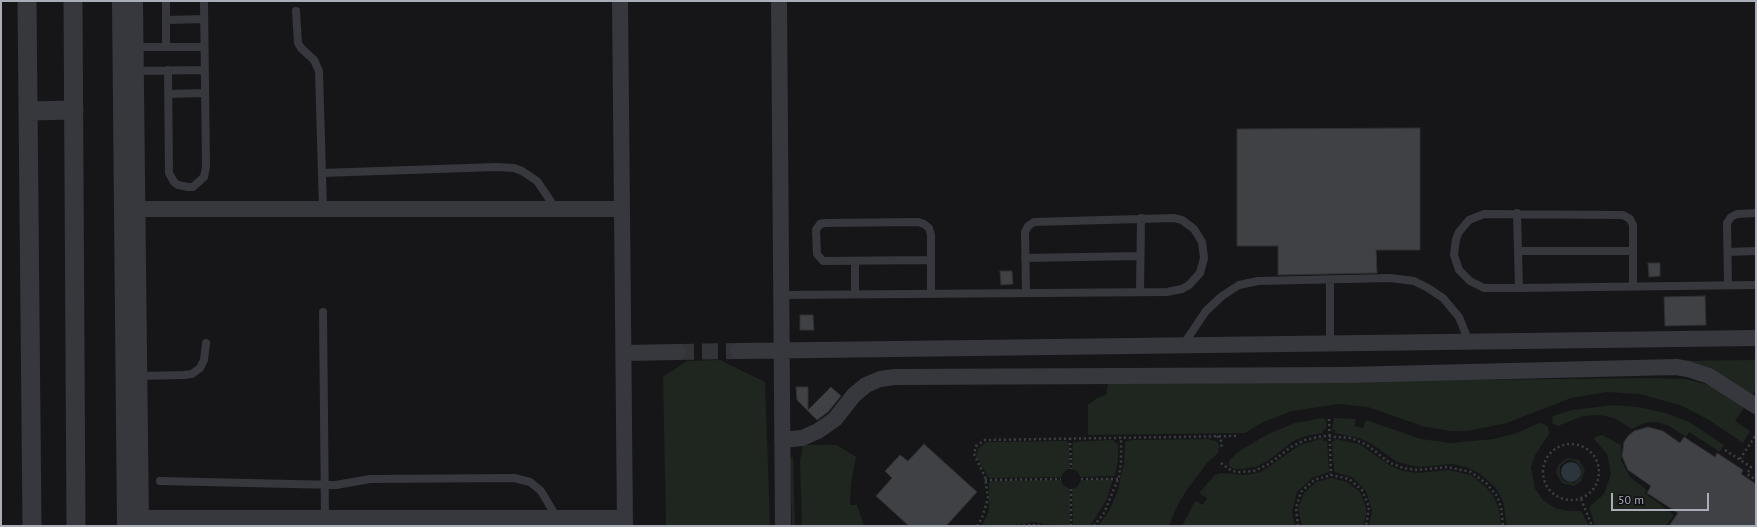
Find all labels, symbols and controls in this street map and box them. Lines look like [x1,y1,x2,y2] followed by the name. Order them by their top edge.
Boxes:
[1613,485,1711,511] scale bar
[1618,492,1644,507] text: 50 m

